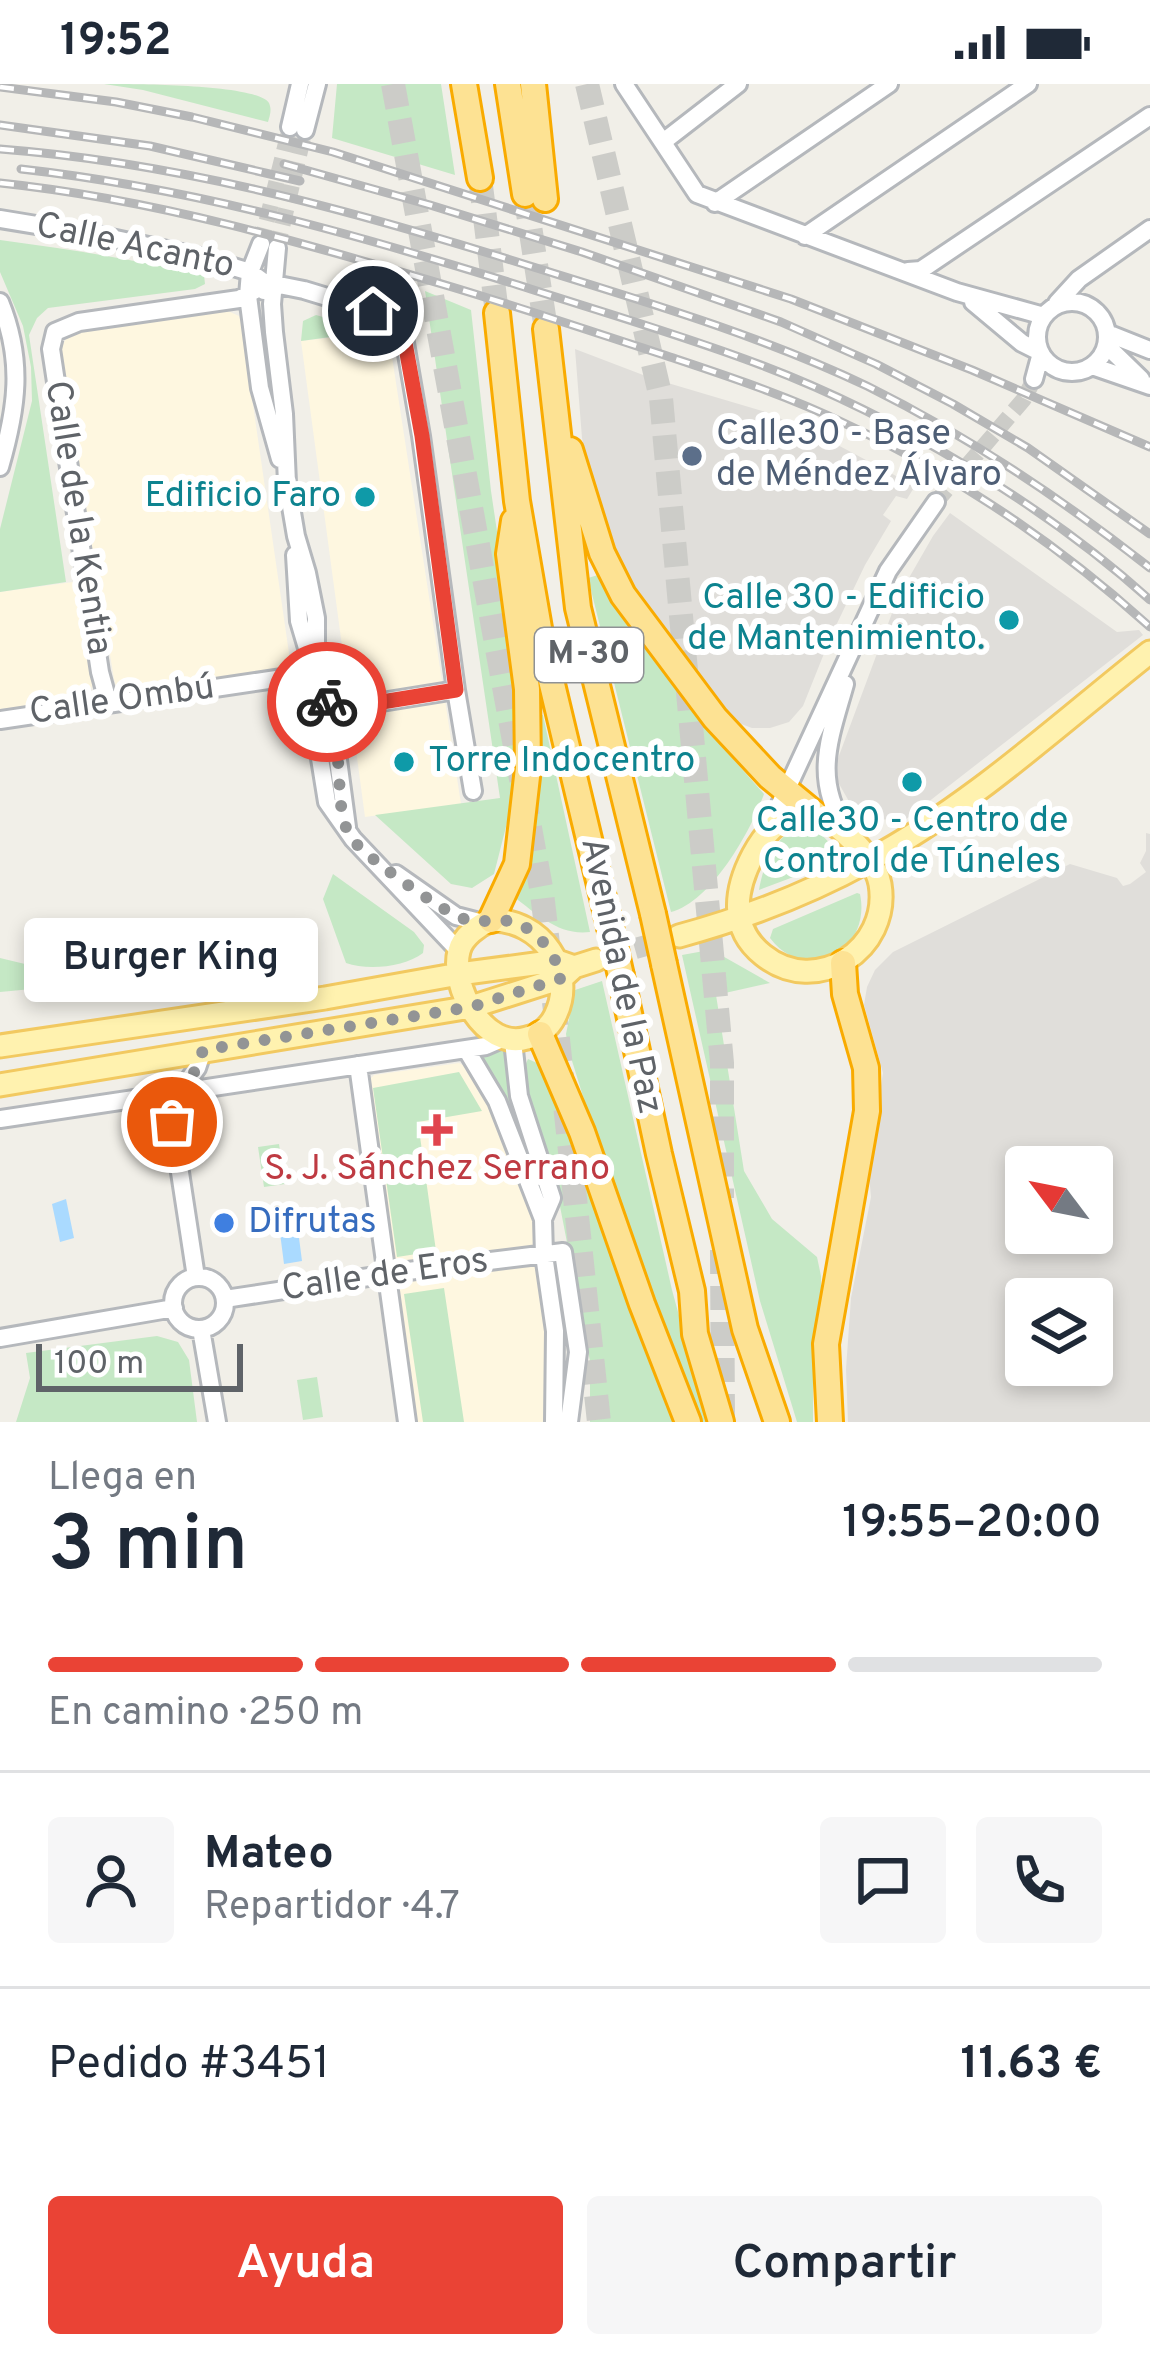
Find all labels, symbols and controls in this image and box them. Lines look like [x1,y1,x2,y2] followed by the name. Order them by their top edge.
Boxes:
[60,14,172,71] text: 19:52
[32,204,238,290] street label: Calle Acanto
[322,260,424,362] pin
[340,278,406,344] icon: home
[33,378,121,658] street label: Calle de la Kentia
[716,412,1002,499] place label: Calle30 - Base de Méndez Álvaro
[679,443,705,469] marker: Calle30 - Base de Méndez Álvaro
[145,474,341,520] place label: Edificio Faro
[352,484,378,510] marker: Edificio Faro
[687,576,985,663] place label: Calle 30 - Edificio de Mantenimiento.
[996,607,1022,633] marker: Calle 30 - Edificio de Mantenimiento.
[535,628,643,682] road number: M-30
[267,642,387,762] courier
[27,665,217,737] street label: Calle Ombú
[294,669,360,735] icon: bike
[428,739,695,785] place label: Torre Indocentro
[391,749,417,775] marker: Torre Indocentro
[899,769,925,795] marker: Calle30 - Centro de Control de Túneles
[756,799,1068,886] place label: Calle30 - Centro de Control de Túneles
[568,833,672,1119] street label: Avenida de la Paz
[25,918,319,1002] callout: Burger King
[63,935,279,984] text: Burger King
[121,1071,223,1173] pin
[139,1089,205,1155] icon: bag
[424,1117,450,1143] marker: S. J. Sánchez Serrano
[1005,1146,1113,1254] north arrow
[1005,1146,1113,1386] map controls
[264,1147,610,1193] place label: S. J. Sánchez Serrano
[248,1200,377,1246] place label: Difrutas
[211,1210,237,1236] marker: Difrutas
[279,1239,491,1313] street label: Calle de Eros
[1005,1278,1113,1386] button: layers
[36,1338,243,1391] scale bar
[54,1344,144,1386] text: 100 m
[48,1455,197,1504] text: Llega en
[842,1496,1102,1553] text: 19:55–20:00
[48,1499,248,1598] text: 3 min
[48,1690,363,1739] text: En camino · 250 m
[48,1817,174,1943] button: person
[820,1817,946,1943] button: chat
[976,1817,1102,1943] button: phone
[204,1827,334,1884] text: Mateo
[204,1884,460,1933] text: Repartidor · 4.7
[48,2037,330,2094] text: Pedido #3451
[960,2037,1102,2094] text: 11.63 €
[48,2196,563,2334] button: Ayuda
[587,2196,1102,2334] button: Compartir

